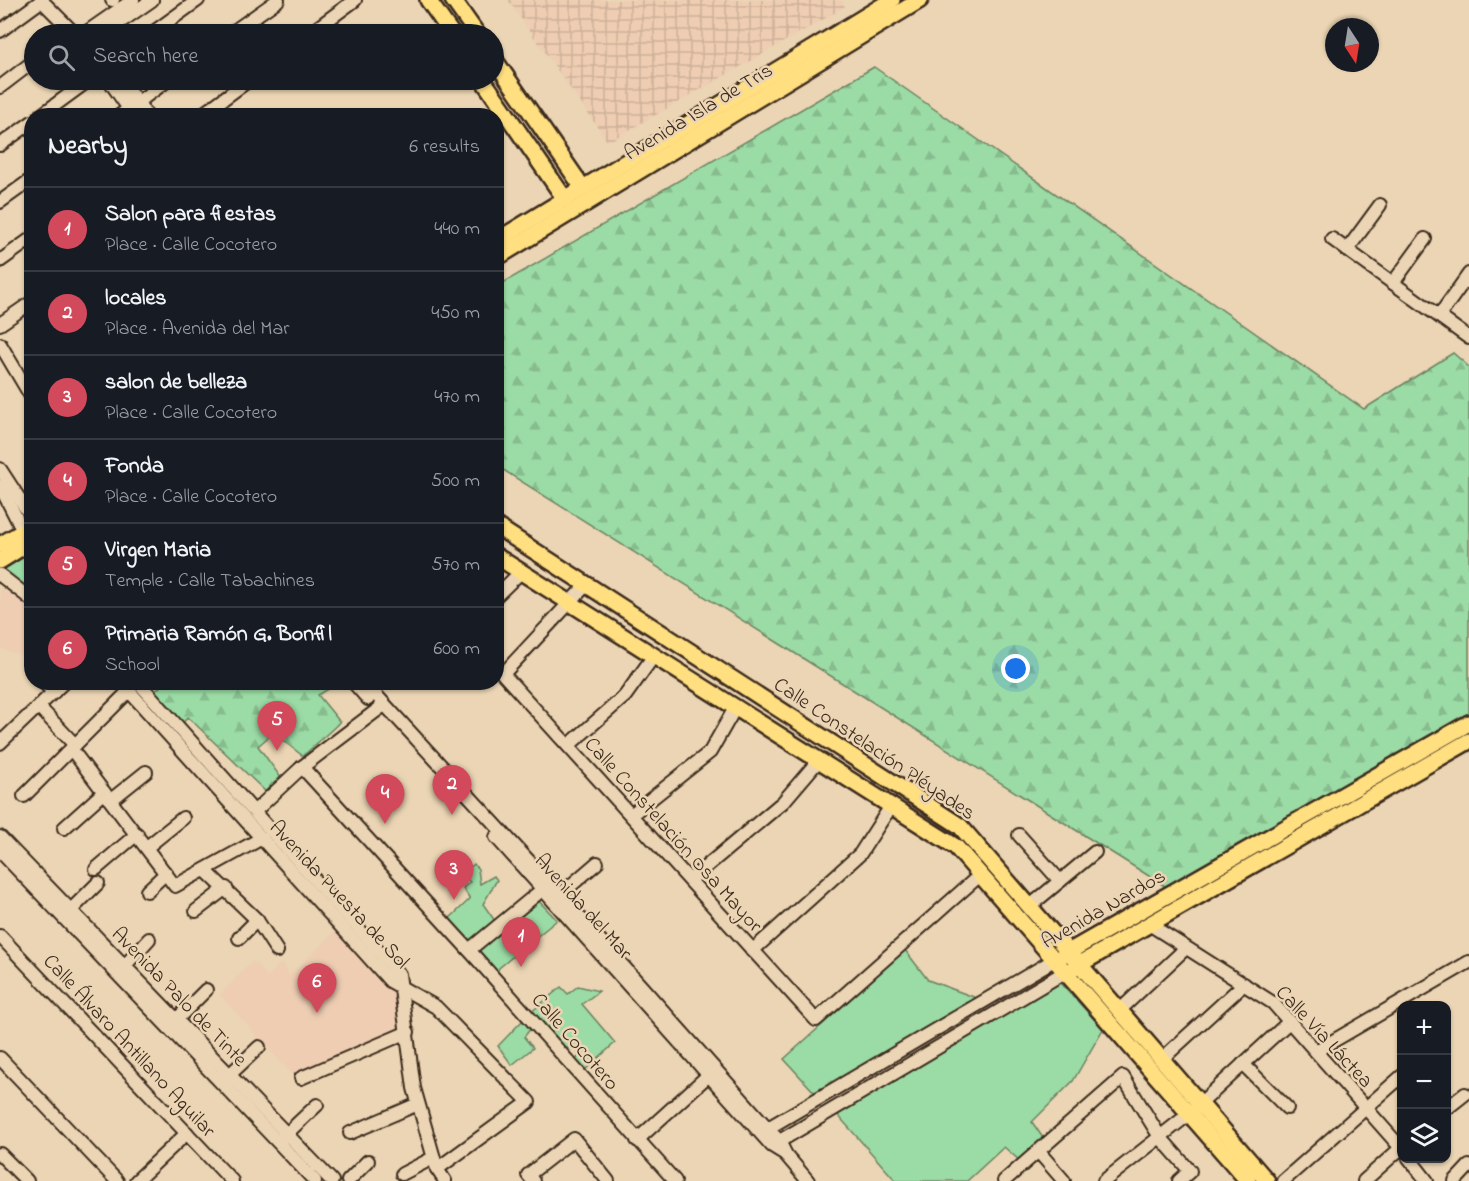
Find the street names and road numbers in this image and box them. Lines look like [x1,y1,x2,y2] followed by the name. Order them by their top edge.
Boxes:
[619,56,779,169] street label: Avenida Isla de Tris
[766,671,981,830] street label: Calle Constelación Pléyades
[575,731,769,941] street label: Calle Constelación Osa Mayor
[261,814,416,977] street label: Avenida Puesta de Sol
[526,847,639,968] street label: Avenida del Mar
[1036,862,1172,957] street label: Avenida Nardos
[104,921,254,1075] street label: Avenida Palo de Tinte
[34,947,223,1147] street label: Calle Álvaro Antillano Aguilar
[1268,979,1379,1096] street label: Calle Vía Láctea
[523,987,626,1098] street label: Calle Cocotero

